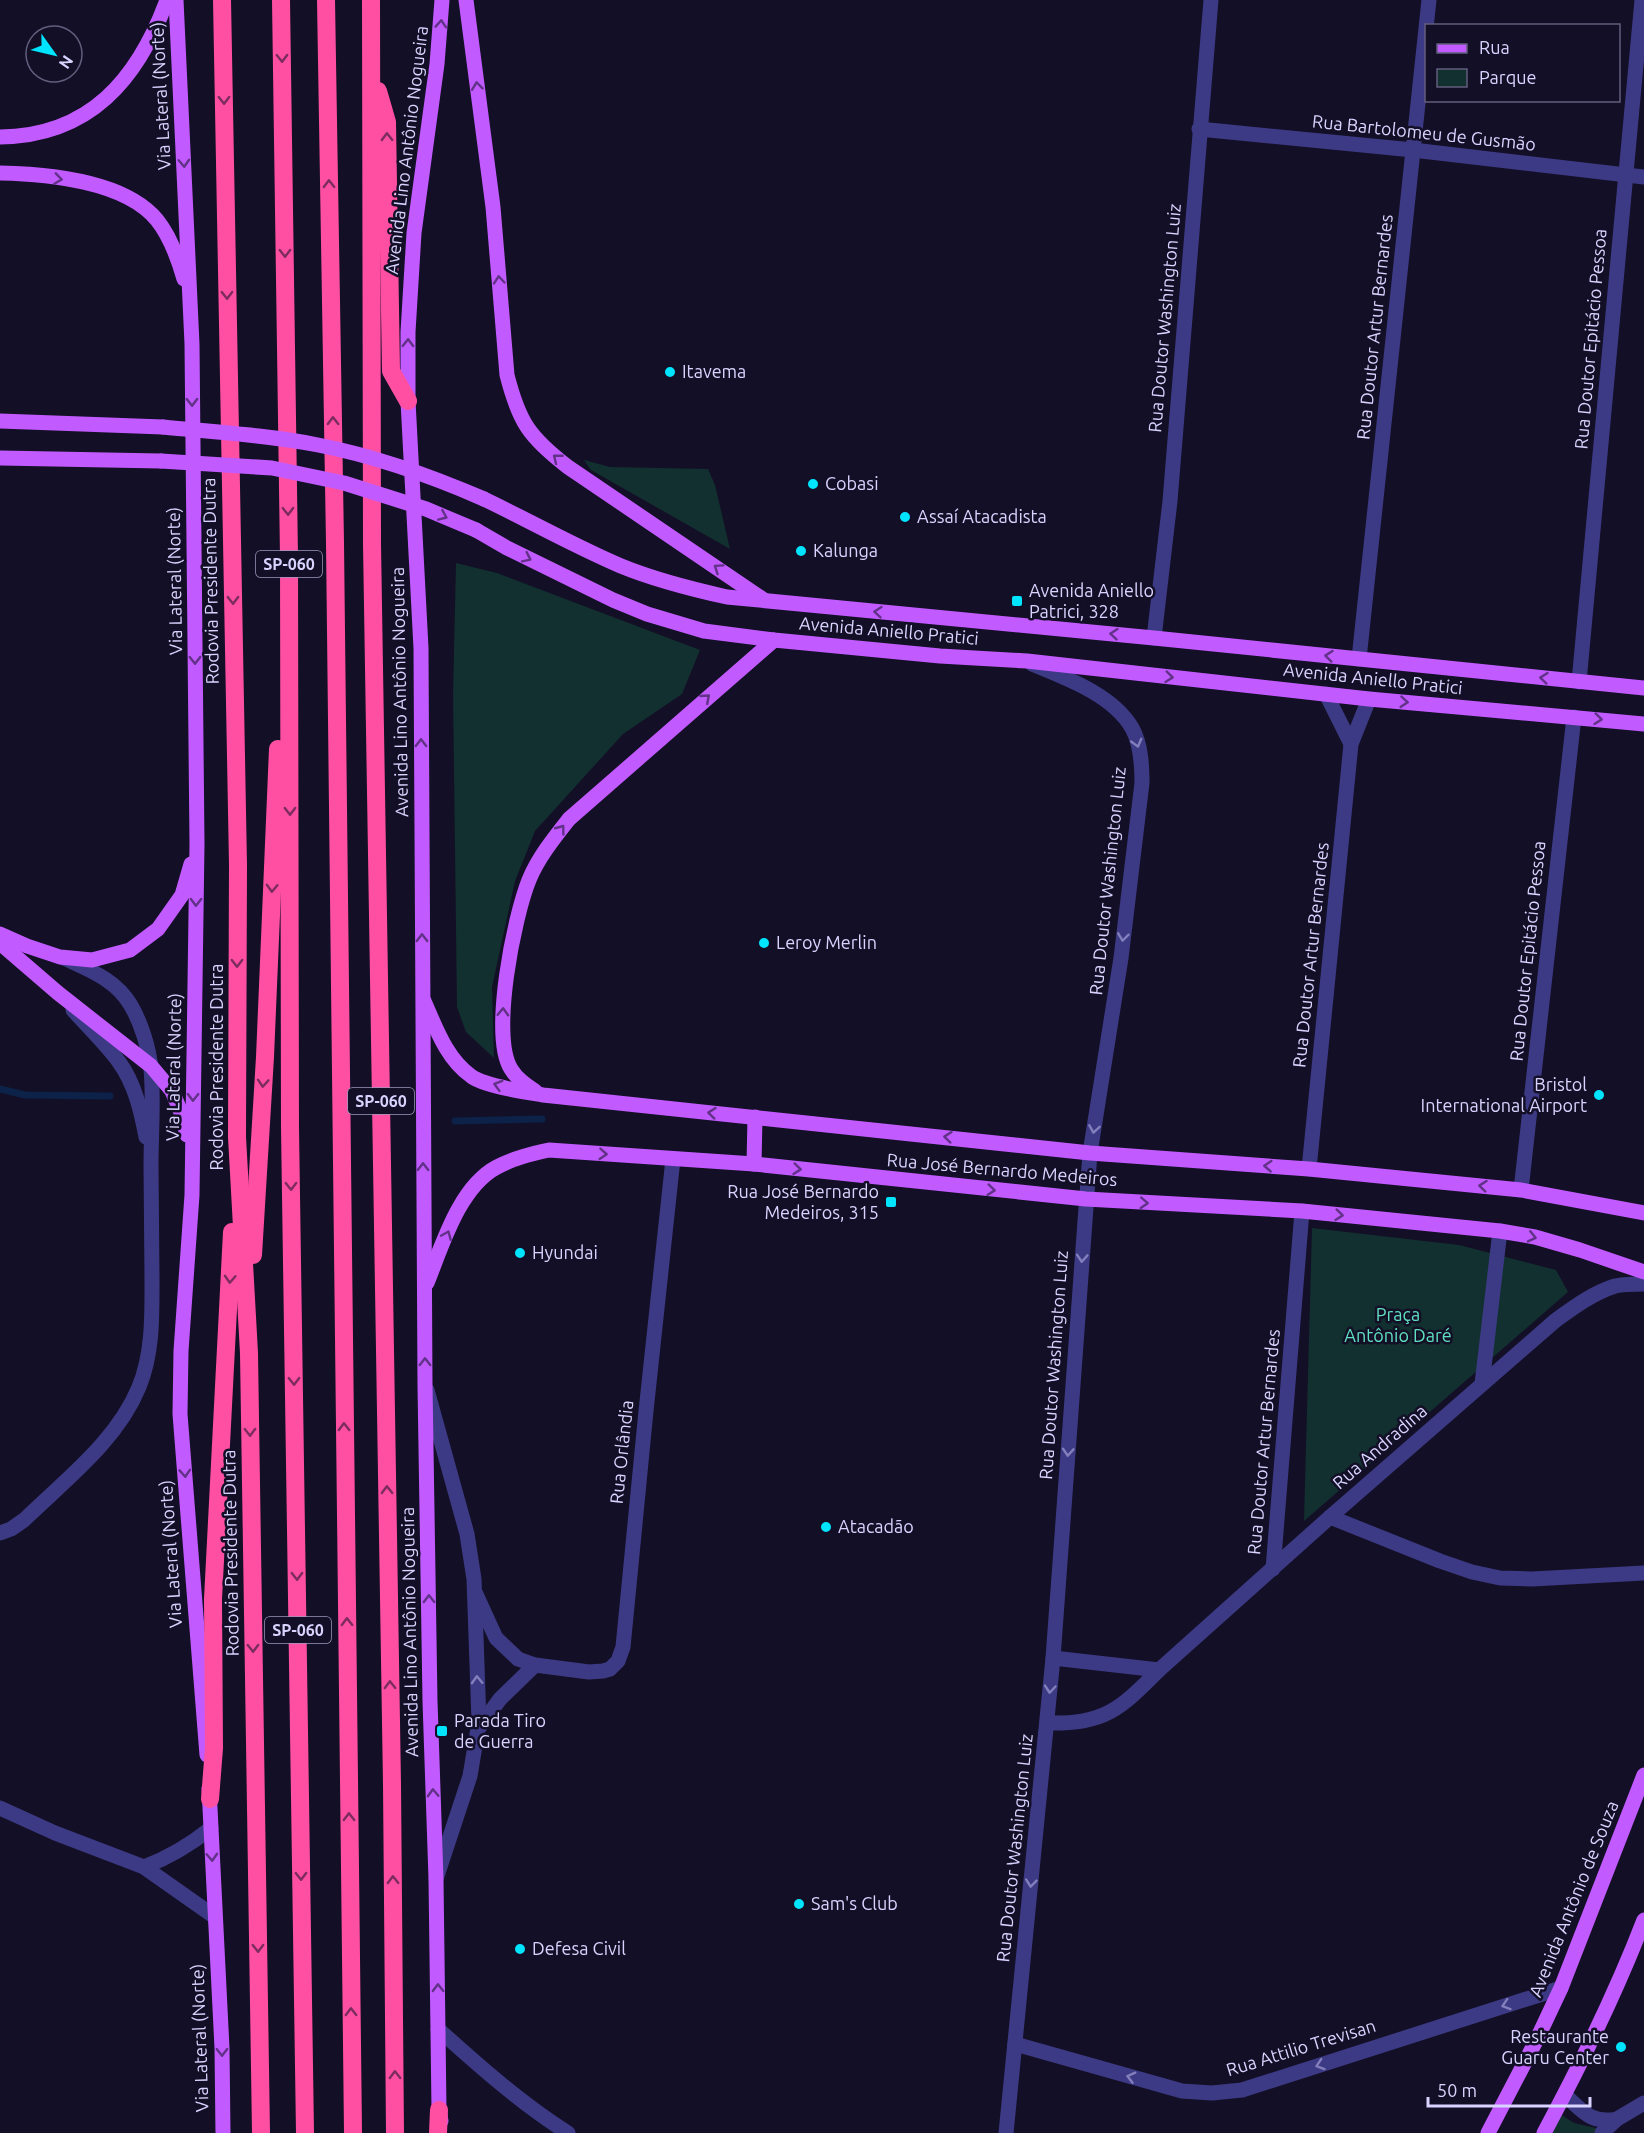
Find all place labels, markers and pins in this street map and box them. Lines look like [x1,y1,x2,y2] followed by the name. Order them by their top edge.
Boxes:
[682,361,746,381] place label: Itavema
[663,365,677,379] marker: Itavema
[825,473,879,493] place label: Cobasi
[806,477,820,491] marker: Cobasi
[917,506,1047,526] place label: Assaí Atacadista
[898,510,912,524] marker: Assaí Atacadista
[813,540,878,560] place label: Kalunga
[794,544,808,558] marker: Kalunga
[1029,580,1154,621] place label: Avenida Aniello Patrici, 328
[1010,594,1024,608] marker: Avenida Aniello Patrici, 328
[776,932,877,952] place label: Leroy Merlin
[757,936,771,950] marker: Leroy Merlin
[1421,1074,1587,1115] place label: Bristol International Airport
[1592,1088,1606,1102] marker: Bristol International Airport
[727,1181,879,1222] place label: Rua José Bernardo Medeiros, 315
[884,1195,898,1209] marker: Rua José Bernardo Medeiros, 315
[532,1242,598,1262] place label: Hyundai
[513,1246,527,1260] marker: Hyundai
[838,1516,914,1536] place label: Atacadão
[819,1520,833,1534] marker: Atacadão
[454,1710,546,1751] place label: Parada Tiro de Guerra
[435,1724,449,1738] marker: Parada Tiro de Guerra
[811,1893,898,1913] place label: Sam's Club
[792,1897,806,1911] marker: Sam's Club
[532,1938,626,1958] place label: Defesa Civil
[513,1942,527,1956] marker: Defesa Civil
[1501,2026,1609,2067] place label: Restaurante Guaru Center
[1614,2040,1628,2054] marker: Restaurante Guaru Center

